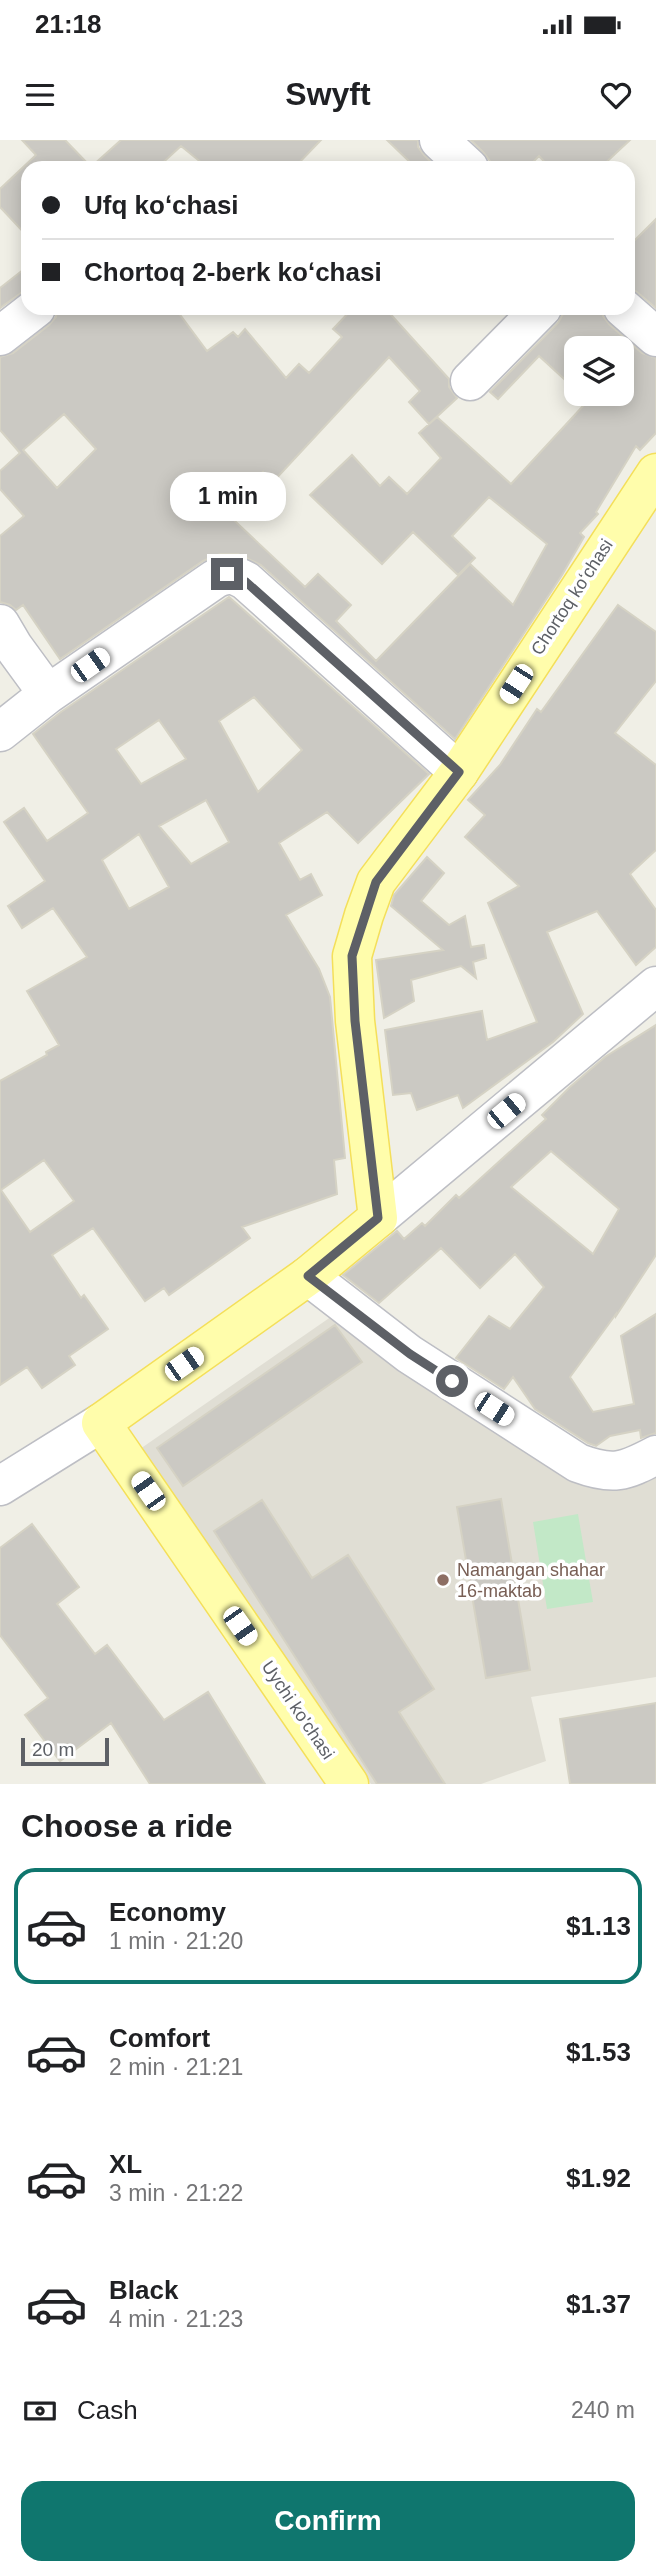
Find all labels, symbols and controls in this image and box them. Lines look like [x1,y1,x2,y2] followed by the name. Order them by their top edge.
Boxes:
[35,9,102,39] text: 21:18
[21,76,59,114] icon: menu
[285,76,371,112] text: Swyft
[597,76,635,114] icon: heart
[84,190,239,220] text: Ufq koʻchasi
[84,257,382,287] text: Chortoq 2-berk koʻchasi
[564,336,634,406] map controls
[564,336,634,406] button: layers
[169,472,285,522] callout: 1 min
[198,483,258,509] text: 1 min
[527,535,617,659] street label: Chortoq koʻchasi
[211,558,243,590] route end
[67,644,114,686] car
[496,661,537,707] car
[484,1089,529,1133] car
[161,1343,208,1385] car
[436,1365,468,1397] route start
[471,1389,518,1429] car
[128,1468,169,1514] car
[457,1560,605,1601] place label: Namangan shahar 16-maktab
[435,1572,451,1588] marker: Namangan shahar 16-maktab
[220,1603,261,1649] car
[258,1657,338,1763] street label: Uychi ko'chasi
[21,1735,108,1767] scale bar
[32,1739,74,1760] text: 20 m
[21,1808,233,1844] text: Choose a ride
[25,1895,88,1958] icon: car
[109,1897,226,1927] text: Economy
[566,1911,631,1941] text: $1.13
[109,1928,243,1954] text: 1 min · 21:20
[25,2021,88,2084] icon: car
[109,2023,210,2053] text: Comfort
[566,2037,631,2067] text: $1.53
[109,2054,243,2080] text: 2 min · 21:21
[25,2147,88,2210] icon: car
[109,2149,142,2179] text: XL
[566,2163,631,2193] text: $1.92
[109,2180,243,2206] text: 3 min · 21:22
[25,2273,88,2336] icon: car
[109,2275,178,2305] text: Black
[566,2289,631,2319] text: $1.37
[109,2306,243,2332] text: 4 min · 21:23
[21,2392,59,2430] icon: cash
[77,2395,138,2425] text: Cash
[571,2397,635,2423] text: 240 m
[21,2481,635,2561] button: Confirm

